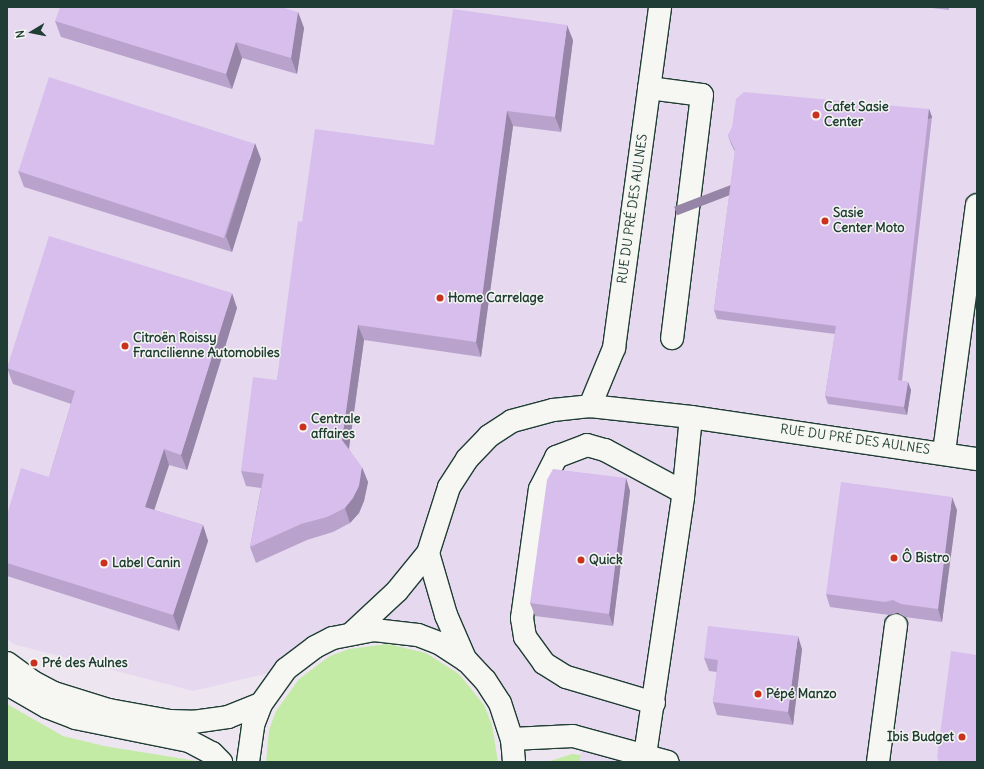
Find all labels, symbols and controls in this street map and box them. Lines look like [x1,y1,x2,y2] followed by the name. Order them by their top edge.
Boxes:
[12,12,52,52] north arrow
[13,29,28,39] text: N
[824,100,889,131] place label: Cafet Sasie Center
[811,110,821,120] marker: Cafet Sasie Center
[615,133,651,285] street label: RUE DU PRÉ DES AULNES
[833,206,905,237] place label: Sasie Center Moto
[820,216,830,226] marker: Sasie Center Moto
[448,290,544,306] place label: Home Carrelage
[435,293,445,303] marker: Home Carrelage
[133,331,280,362] place label: Citroën Roissy Francilienne Automobiles
[120,341,130,351] marker: Citroën Roissy Francilienne Automobiles
[311,412,361,443] place label: Centrale affaires
[298,422,308,432] marker: Centrale affaires
[779,422,931,458] street label: RUE DU PRÉ DES AULNES
[902,550,949,566] place label: Ô Bistro
[589,552,623,568] place label: Quick
[889,553,899,563] marker: Ô Bistro
[112,555,180,571] place label: Label Canin
[576,555,586,565] marker: Quick
[99,558,109,568] marker: Label Canin
[42,655,128,671] place label: Pré des Aulnes
[29,658,39,668] marker: Pré des Aulnes
[766,686,837,702] place label: Pépé Manzo
[753,689,763,699] marker: Pépé Manzo
[887,729,954,745] place label: Ibis Budget
[957,732,967,742] marker: Ibis Budget

